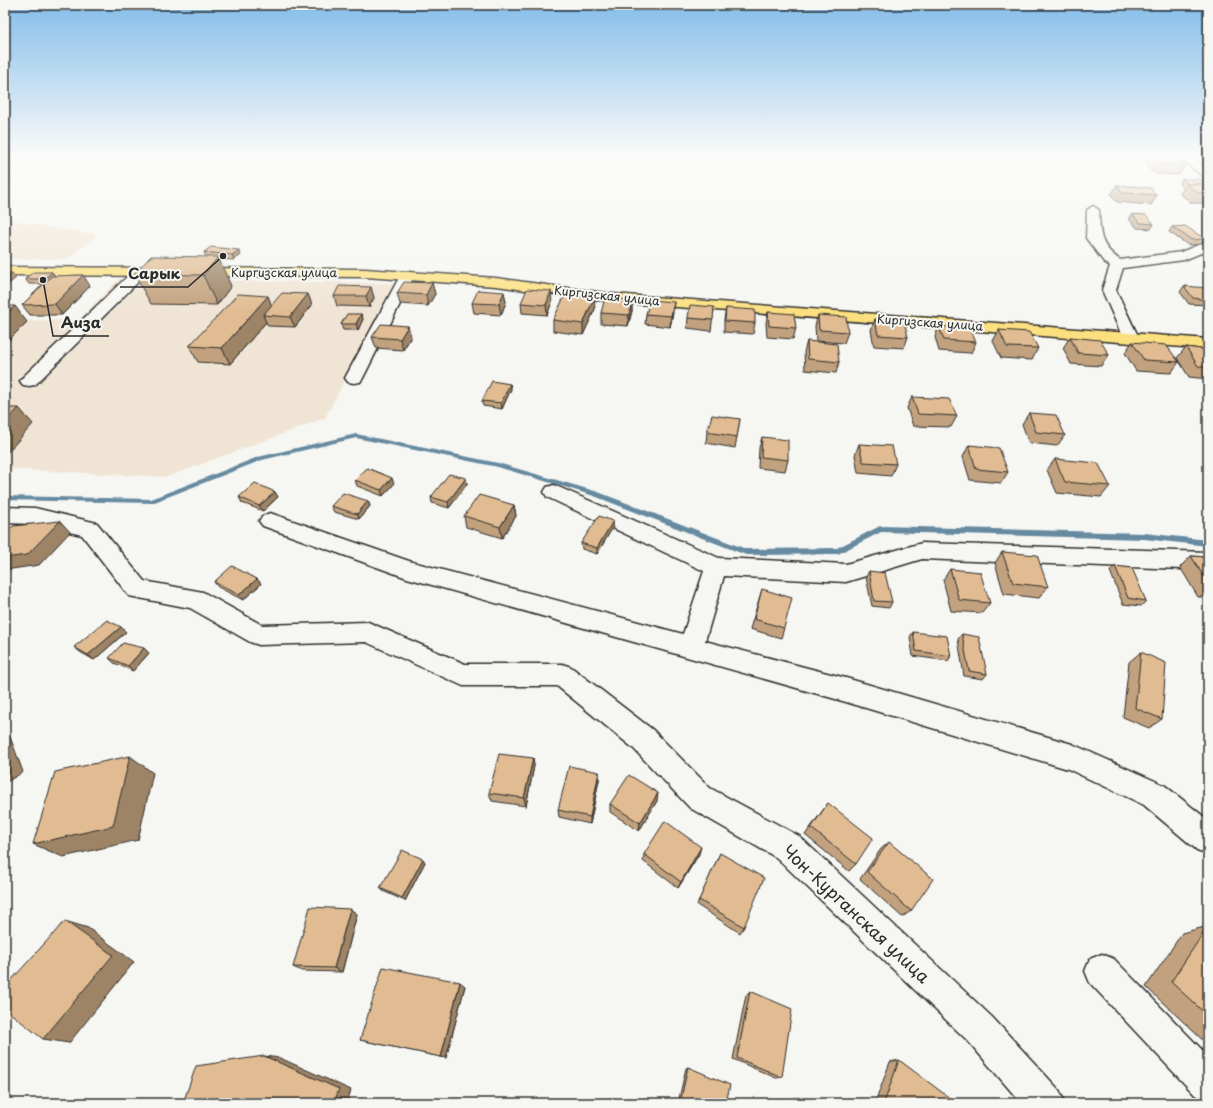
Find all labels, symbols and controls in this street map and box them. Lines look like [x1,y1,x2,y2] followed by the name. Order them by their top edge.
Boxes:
[120,260,188,287] callout: Сарык
[128,261,181,284] text: Сарык
[231,263,338,281] street label: Киргизская улица
[553,281,661,310] street label: Киргизская улица
[53,309,109,336] callout: Аиза
[877,309,984,335] street label: Киргизская улица
[61,310,102,333] text: Аиза
[777,838,936,989] street label: Чон-Курганская улица

